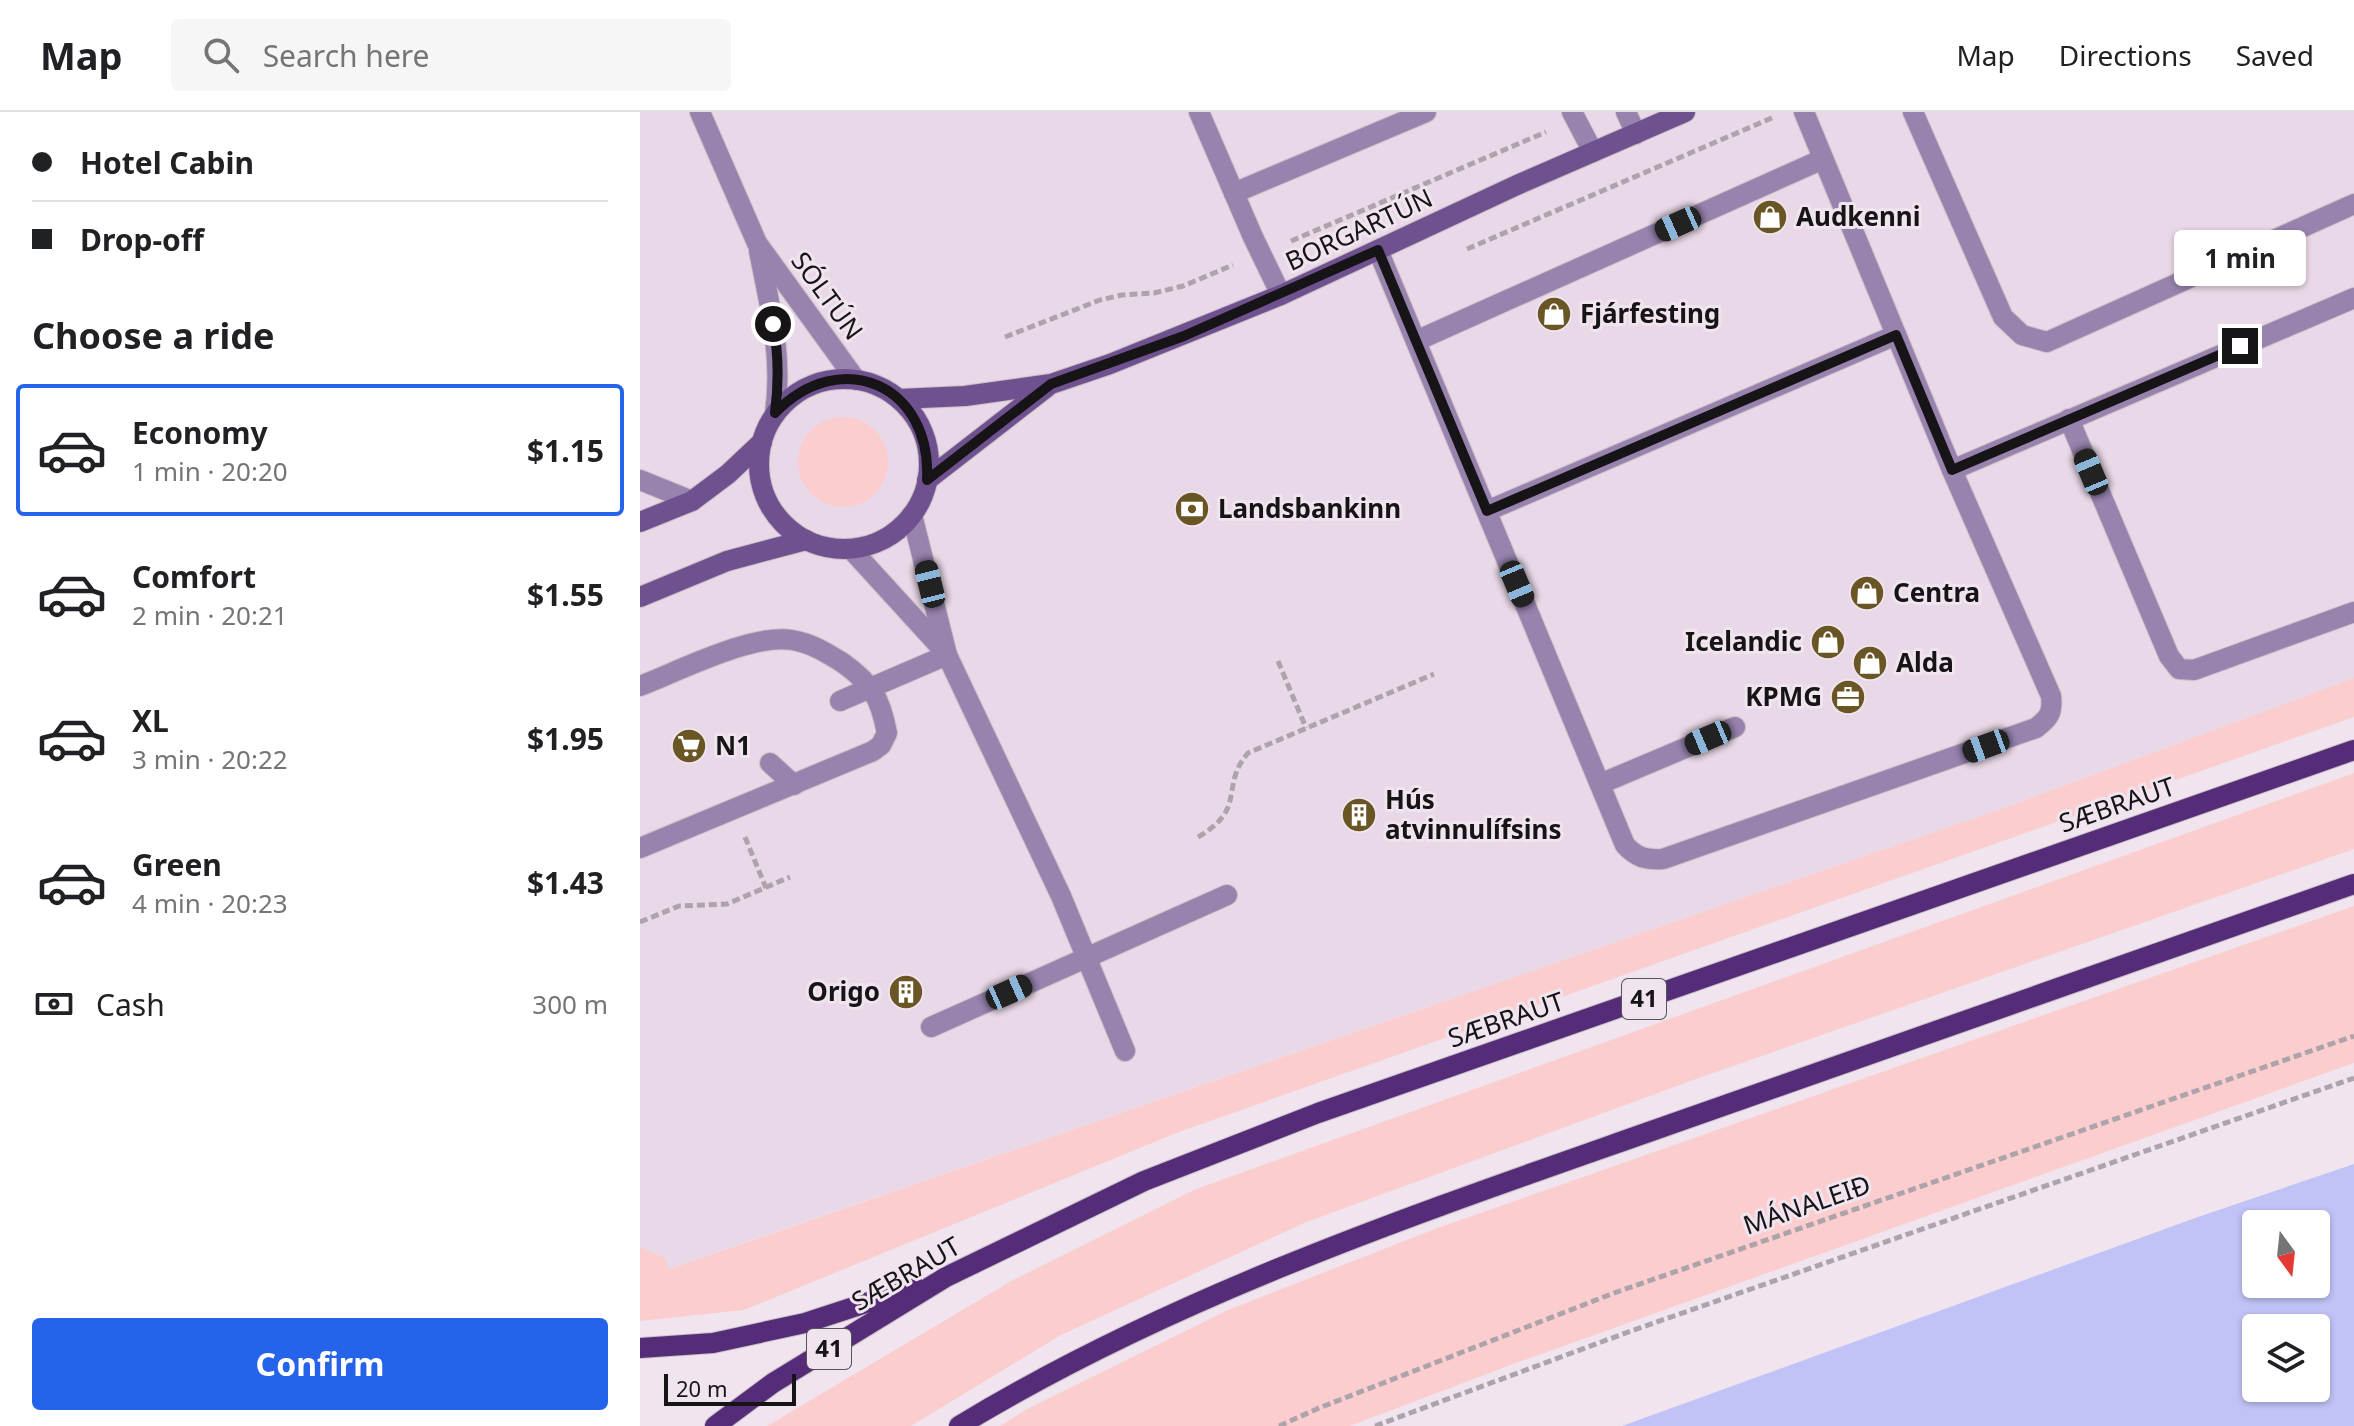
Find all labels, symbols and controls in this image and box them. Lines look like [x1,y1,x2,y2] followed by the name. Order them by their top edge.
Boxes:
[171,19,731,91] search box
[40,29,123,81] text: Map
[199,33,243,77] icon: search
[263,35,430,76] text: Search here
[1956,36,2015,74] text: Map
[2059,36,2192,74] text: Directions
[2236,36,2314,74] text: Saved
[80,142,254,183] text: Hotel Cabin
[1279,179,1438,279] street label: BORGARTÚN
[1751,198,1789,236] shop icon: Audkenni
[1796,198,1921,234] place label: Audkenni
[1651,203,1705,245] car
[80,219,204,260] text: Drop-off
[2174,230,2306,286] callout: 1 min
[2204,240,2276,276] text: 1 min
[784,244,872,347] street label: SÓLTÚN
[1535,295,1573,333] shop icon: Fjárfesting
[1580,295,1720,331] place label: Fjárfesting
[755,306,791,342] route start
[32,311,274,360] text: Choose a ride
[2222,328,2258,364] route end
[132,412,268,453] text: Economy
[36,414,108,486] icon: car
[527,430,604,471] text: $1.15
[2071,445,2111,499] car
[132,453,288,489] text: 1 min · 20:20
[1173,490,1211,528] bank icon: Landsbankinn
[1218,490,1401,526] place label: Landsbankinn
[132,556,256,597] text: Comfort
[1497,557,1537,611] car
[36,558,108,630] icon: car
[913,558,947,610] car
[527,574,604,615] text: $1.55
[1848,574,1886,612] shop icon: Centra
[1893,574,1980,610] place label: Centra
[132,597,288,633] text: 2 min · 20:21
[1685,623,1802,659] place label: Icelandic
[1809,623,1847,661] shop icon: Icelandic
[1851,644,1889,682] shop icon: Alda
[1896,644,1954,680] place label: Alda
[1745,678,1822,714] place label: KPMG
[1829,678,1867,716] office icon: KPMG
[132,700,169,741] text: XL
[36,702,108,774] icon: car
[527,718,604,759] text: $1.95
[1681,718,1735,758] car
[670,727,708,765] supermarket icon: N1
[715,727,751,763] place label: N1
[1959,727,2013,765] car
[132,741,288,777] text: 3 min · 20:22
[2054,767,2180,841] street label: SÆBRAUT
[1385,781,1562,847] place label: Hús atvinnulífsins
[1340,796,1378,834] building icon: Hús atvinnulífsins
[132,844,222,885] text: Green
[36,846,108,918] icon: car
[527,862,604,903] text: $1.43
[132,885,288,921] text: 4 min · 20:23
[982,971,1036,1013] car
[807,973,880,1009] place label: Origo
[887,973,925,1011] building icon: Origo
[1622,979,1666,1019] road number: 41
[32,982,76,1026] icon: cash
[1443,982,1569,1056] street label: SÆBRAUT
[96,984,165,1025] text: Cash
[532,986,608,1022] text: 300 m
[1738,1165,1875,1243] street label: MÁNALEIÐ
[2242,1210,2330,1298] north arrow
[2242,1210,2330,1402] map controls
[844,1227,967,1319] street label: SÆBRAUT
[2242,1314,2330,1402] button: layers
[32,1318,608,1410] button: Confirm
[807,1329,851,1369] road number: 41
[664,1370,796,1406] scale bar
[676,1373,727,1403] text: 20 m

